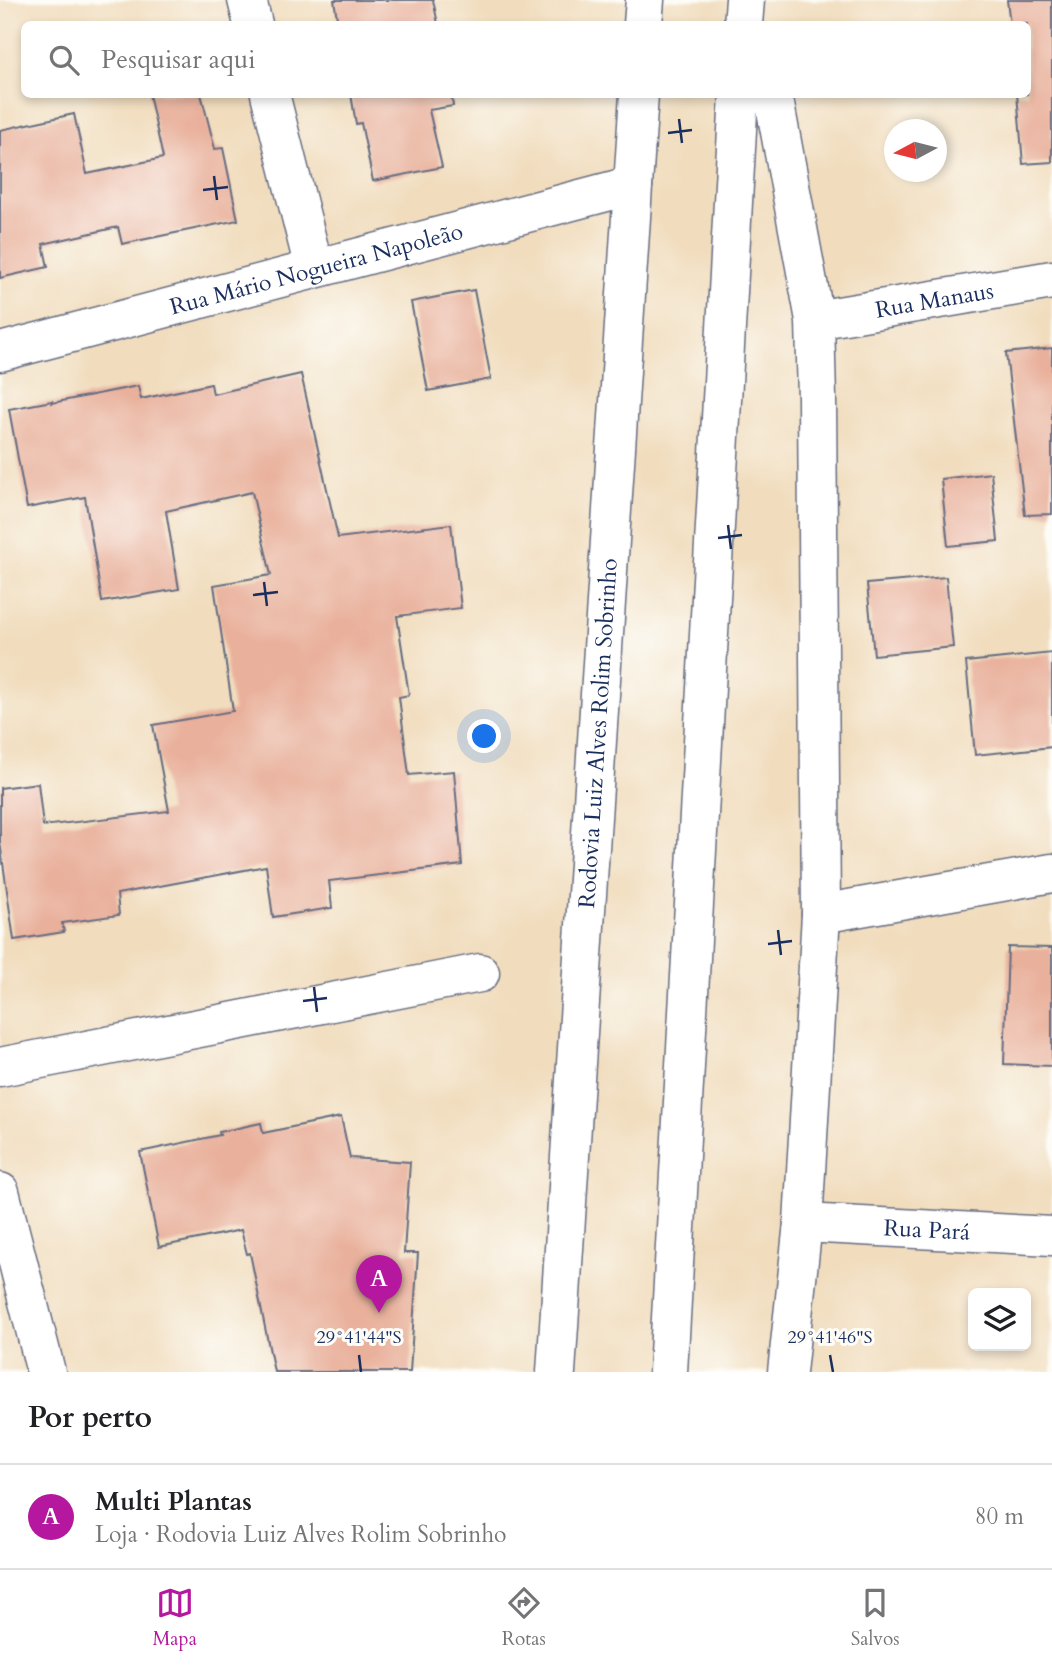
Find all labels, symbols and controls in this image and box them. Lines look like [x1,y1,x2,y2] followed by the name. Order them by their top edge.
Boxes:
[21,21,1031,98] search box
[45,41,83,79] icon: search
[101,42,256,77] text: Pesquisar aqui
[884,119,947,182] north arrow
[166,216,466,323] street label: Rua Mário Nogueira Napoleão
[873,275,996,326] street label: Rua Manaus
[571,557,625,909] street label: Rodovia Luiz Alves Rolim Sobrinho
[467,719,501,753] your location
[883,1212,971,1248] street label: Rua Pará
[356,1255,402,1313] pin: A
[968,1288,1031,1351] map controls
[968,1288,1031,1351] button: layers
[317,1325,401,1350] text: 29°41'44"S
[788,1325,872,1350] text: 29°41'46"S
[28,1397,152,1438] text: Por perto
[95,1484,252,1519] text: Multi Plantas
[42,1501,60,1532] text: A
[975,1501,1024,1532] text: 80 m
[95,1519,506,1550] text: Loja · Rodovia Luiz Alves Rolim Sobrinho
[152,1584,197,1652] tab: Mapa
[502,1584,546,1652] tab: Rotas
[851,1584,900,1652] tab: Salvos

